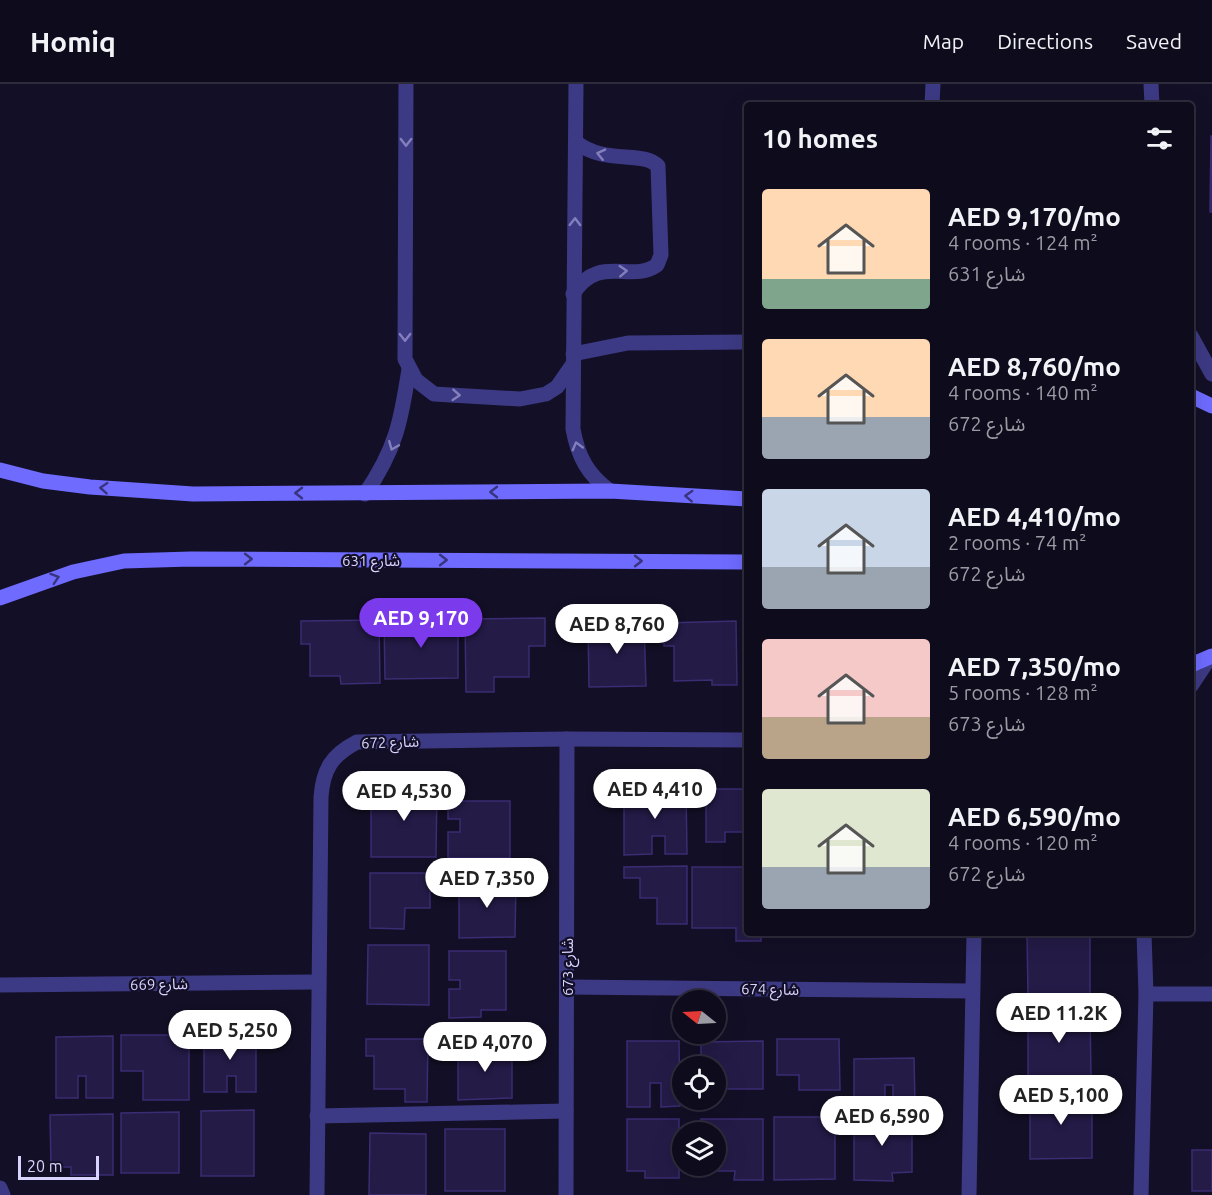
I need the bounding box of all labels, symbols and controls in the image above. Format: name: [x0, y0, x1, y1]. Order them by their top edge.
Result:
text: Homiq: [30, 26, 116, 57]
text: Map: [923, 29, 964, 53]
text: Directions: [997, 29, 1093, 53]
text: Saved: [1126, 29, 1182, 53]
icon: filters: [1143, 122, 1176, 155]
text: 10 homes: [762, 124, 878, 153]
one-way arrow: [400, 138, 412, 147]
one-way arrow: [596, 149, 606, 162]
text: AED 9,170/mo: [948, 202, 1121, 231]
icon: home: [810, 213, 882, 285]
one-way arrow: [568, 217, 581, 226]
text: 4 rooms · 124 m²: [948, 231, 1098, 254]
text: شارع 631: [948, 262, 1025, 285]
one-way arrow: [619, 264, 628, 277]
one-way arrow: [399, 333, 411, 342]
text: AED 8,760/mo: [948, 352, 1121, 381]
icon: home: [810, 363, 882, 435]
text: 4 rooms · 140 m²: [948, 381, 1098, 404]
one-way arrow: [451, 388, 460, 401]
text: شارع 672: [948, 412, 1025, 435]
one-way arrow: [388, 440, 400, 451]
one-way arrow: [571, 441, 584, 451]
one-way arrow: [99, 482, 108, 495]
one-way arrow: [489, 486, 498, 499]
one-way arrow: [294, 487, 303, 499]
one-way arrow: [684, 489, 693, 502]
text: AED 4,410/mo: [948, 502, 1121, 531]
icon: home: [810, 513, 882, 585]
text: 2 rooms · 74 m²: [948, 531, 1086, 554]
street label: شارع 631: [342, 552, 400, 573]
one-way arrow: [243, 553, 252, 565]
one-way arrow: [438, 554, 447, 566]
one-way arrow: [633, 555, 642, 567]
text: شارع 672: [948, 562, 1025, 585]
one-way arrow: [49, 573, 60, 585]
pin: AED 9,170: [352, 598, 490, 649]
pin: AED 8,760: [548, 604, 686, 655]
text: AED 9,170: [373, 606, 469, 629]
text: AED 8,760: [569, 612, 665, 635]
text: AED 7,350/mo: [948, 652, 1121, 681]
icon: home: [810, 663, 882, 735]
text: 5 rooms · 128 m²: [948, 681, 1098, 704]
text: شارع 673: [948, 712, 1025, 735]
street label: شارع 672: [361, 732, 420, 756]
pin: AED 4,410: [586, 769, 724, 820]
pin: AED 4,530: [335, 771, 473, 822]
text: AED 4,410: [607, 777, 703, 800]
text: AED 4,530: [356, 779, 452, 802]
text: AED 6,590/mo: [948, 802, 1121, 831]
icon: home: [810, 813, 882, 885]
text: 4 rooms · 120 m²: [948, 831, 1098, 854]
pin: AED 7,350: [418, 858, 556, 909]
text: شارع 672: [948, 862, 1025, 885]
text: AED 7,350: [439, 866, 535, 889]
street label: شارع 673: [559, 938, 580, 996]
street label: شارع 669: [130, 975, 188, 997]
street label: شارع 674: [741, 980, 799, 1002]
north arrow: [672, 990, 726, 1044]
map controls: [672, 990, 726, 1176]
pin: AED 11.2K: [990, 993, 1128, 1044]
text: AED 11.2K: [1010, 1001, 1108, 1024]
pin: AED 5,250: [161, 1010, 299, 1061]
text: AED 5,250: [182, 1018, 278, 1041]
pin: AED 4,070: [416, 1022, 554, 1073]
text: AED 4,070: [437, 1030, 533, 1053]
button: locate: [672, 1056, 726, 1110]
pin: AED 5,100: [992, 1075, 1130, 1126]
text: AED 5,100: [1013, 1083, 1109, 1106]
pin: AED 6,590: [813, 1096, 951, 1147]
text: AED 6,590: [834, 1104, 930, 1127]
button: layers: [672, 1122, 726, 1176]
scale bar: [18, 1153, 99, 1180]
text: 20 m: [27, 1157, 63, 1175]

